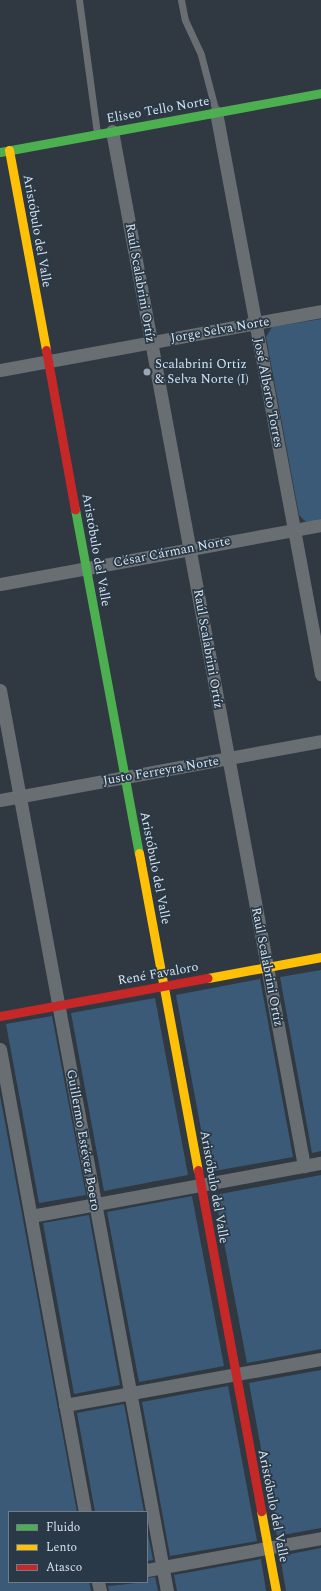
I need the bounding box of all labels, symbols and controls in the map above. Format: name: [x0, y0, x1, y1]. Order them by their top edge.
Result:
street label: Eliseo Tello Norte: [105, 93, 211, 127]
street label: Aristóbulo del Valle: [19, 173, 55, 289]
street label: Raúl Scalabrini Ortíz: [122, 222, 158, 344]
street label: Jorge Selva Norte: [169, 314, 271, 346]
street label: José Alberto Torres: [250, 337, 286, 449]
place label: Scalabrini Ortiz & Selva Norte (I): [155, 357, 249, 388]
marker: Scalabrini Ortiz & Selva Norte (I): [142, 367, 152, 377]
street label: Aristóbulo del Valle: [78, 492, 114, 608]
street label: César Cárman Norte: [112, 533, 232, 571]
street label: Raúl Scalabrini Ortíz: [190, 588, 226, 710]
street label: Justo Ferreyra Norte: [102, 753, 220, 789]
street label: Aristóbulo del Valle: [136, 810, 174, 926]
street label: Raúl Scalabrini Ortíz: [248, 906, 286, 1028]
street label: René Favaloro: [116, 959, 200, 989]
street label: Guillermo Estévez Boero: [63, 1068, 103, 1212]
street label: Aristóbulo del Valle: [196, 1129, 232, 1245]
street label: Aristóbulo del Valle: [254, 1448, 292, 1564]
legend: [8, 1511, 148, 1583]
text: Fluido: [46, 1518, 80, 1537]
text: Lento: [46, 1538, 77, 1557]
text: Atasco: [46, 1558, 82, 1577]

